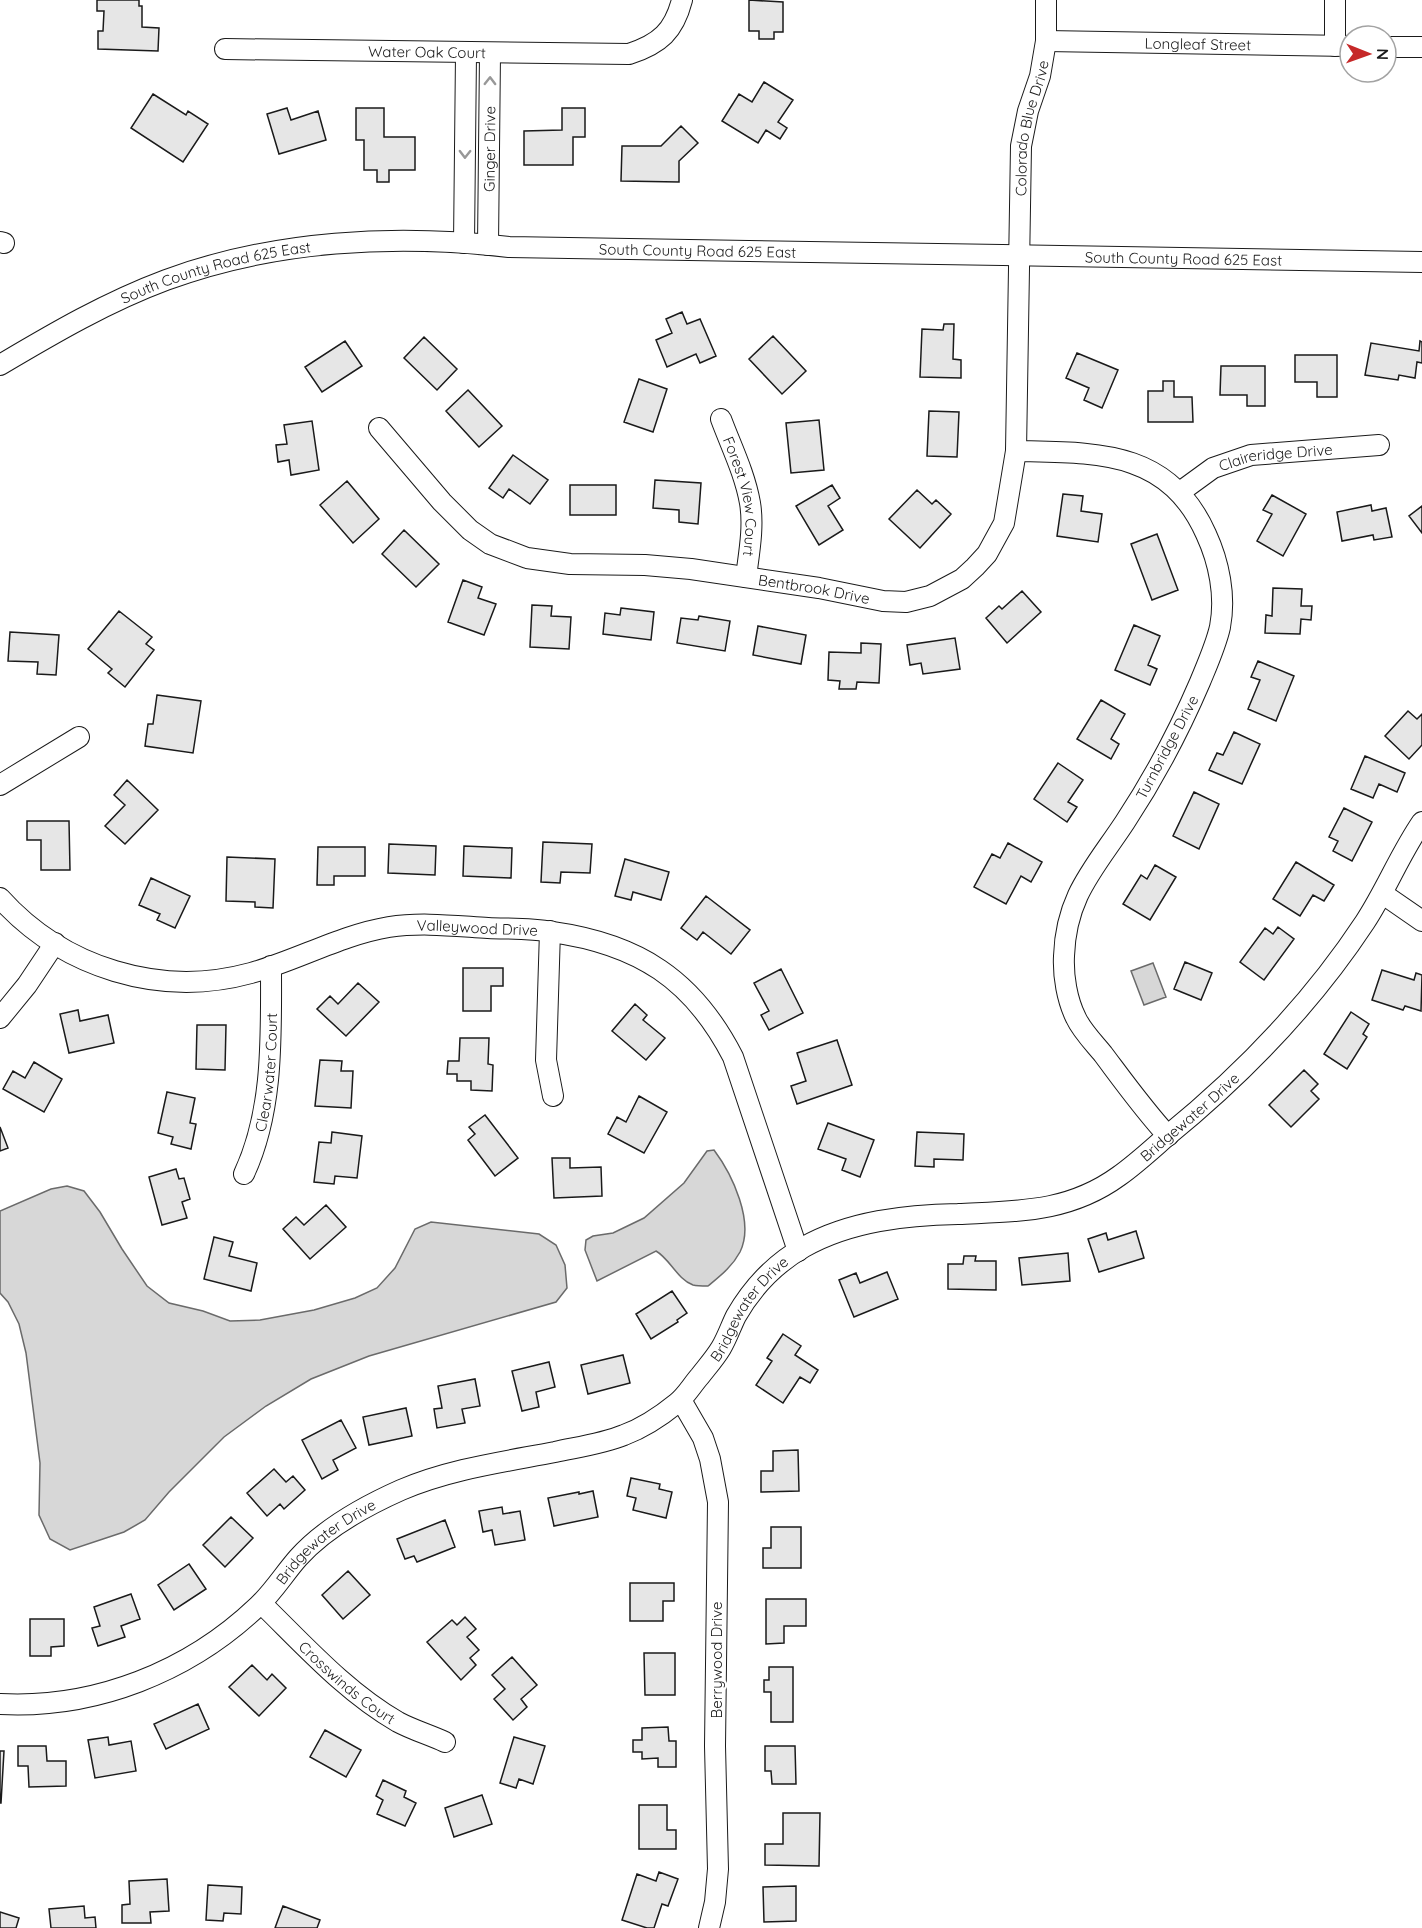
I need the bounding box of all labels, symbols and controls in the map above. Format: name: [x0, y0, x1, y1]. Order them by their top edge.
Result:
north arrow: [1338, 24, 1398, 84]
street label: Longleaf Street: [1145, 33, 1251, 54]
street label: Water Oak Court: [368, 41, 486, 62]
text: N: [1373, 48, 1393, 60]
street label: Colorado Blue Drive: [1011, 59, 1052, 196]
one-way arrow: [484, 77, 496, 86]
street label: Ginger Drive: [479, 106, 499, 192]
one-way arrow: [459, 150, 471, 159]
street label: South County Road 625 East: [117, 237, 312, 307]
street label: South County Road 625 East: [599, 239, 796, 261]
street label: South County Road 625 East: [1085, 247, 1282, 269]
street label: Forest View Court: [719, 433, 761, 558]
street label: Claireridge Drive: [1216, 439, 1333, 475]
street label: Bentbrook Drive: [757, 570, 872, 608]
street label: Turnbridge Drive: [1132, 692, 1202, 802]
street label: Valleywood Drive: [417, 915, 539, 939]
street label: Clearwater Court: [250, 1013, 281, 1134]
street label: Bridgewater Drive: [1136, 1068, 1243, 1165]
street label: Bridgewater Drive: [705, 1252, 792, 1365]
street label: Bridgewater Drive: [271, 1494, 379, 1588]
street label: Berrywood Drive: [707, 1602, 726, 1719]
street label: Crosswinds Court: [295, 1637, 399, 1728]

